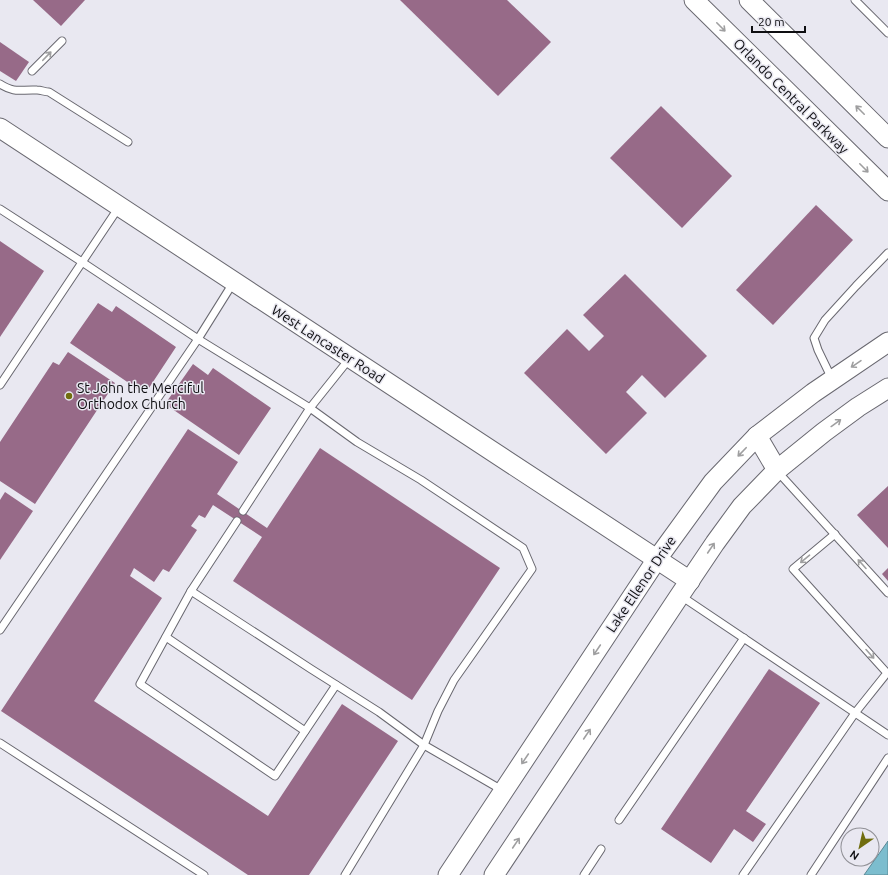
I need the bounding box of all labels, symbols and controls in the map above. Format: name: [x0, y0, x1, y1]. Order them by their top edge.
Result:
scale bar: [752, 8, 805, 34]
text: 20 m: [758, 15, 785, 28]
one-way arrow: [716, 22, 726, 32]
street label: Orlando Central Parkway: [730, 35, 852, 157]
one-way arrow: [42, 51, 52, 61]
one-way arrow: [855, 105, 865, 115]
one-way arrow: [859, 163, 869, 173]
street label: West Lancaster Road: [269, 302, 387, 386]
one-way arrow: [851, 360, 862, 368]
place label: St John the Merciful Orthodox Church: [77, 380, 204, 412]
marker: St John the Merciful Orthodox Church: [64, 391, 74, 401]
one-way arrow: [830, 419, 841, 427]
one-way arrow: [737, 447, 747, 457]
street label: Lake Ellenor Drive: [603, 533, 679, 635]
one-way arrow: [707, 543, 716, 554]
one-way arrow: [799, 554, 810, 563]
one-way arrow: [857, 559, 867, 569]
one-way arrow: [593, 644, 601, 655]
one-way arrow: [865, 649, 874, 659]
one-way arrow: [584, 728, 592, 740]
one-way arrow: [521, 753, 529, 764]
north arrow: [840, 827, 880, 867]
one-way arrow: [511, 837, 520, 848]
text: N: [848, 848, 861, 863]

